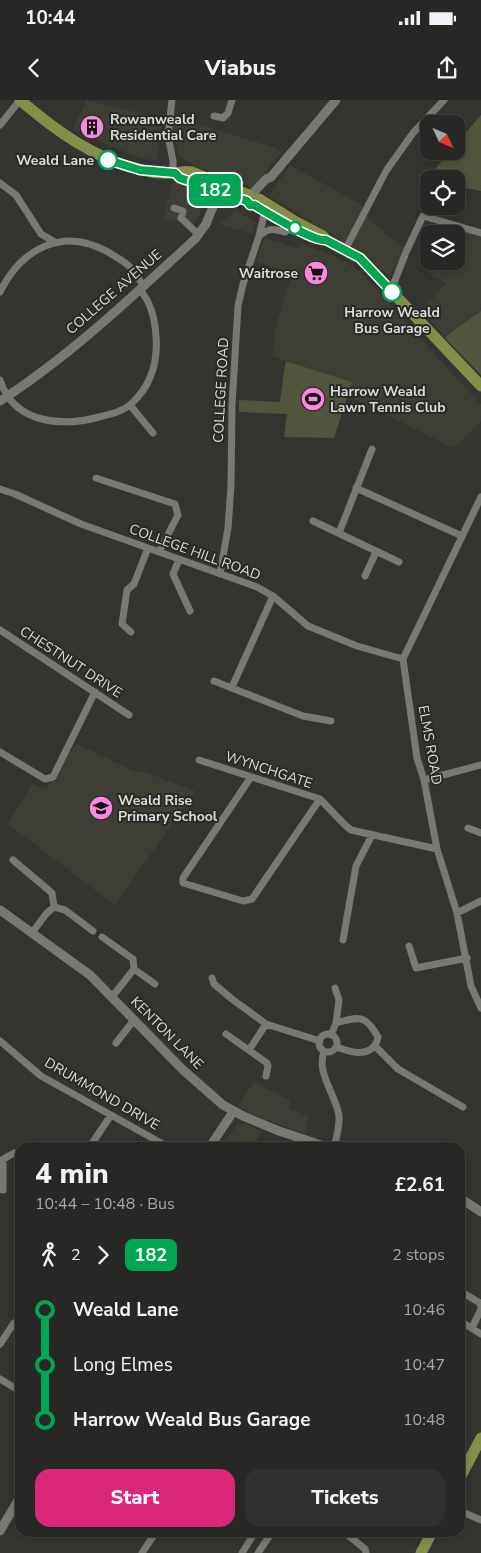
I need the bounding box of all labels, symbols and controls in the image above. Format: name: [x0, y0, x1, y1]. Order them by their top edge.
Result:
text: 10:44: [25, 5, 75, 31]
text: Viabus: [205, 53, 276, 83]
icon: back: [20, 54, 48, 82]
icon: share: [433, 54, 461, 82]
place label: Rowanweald Residential Care: [110, 110, 217, 145]
building icon: Rowanweald Residential Care: [79, 114, 105, 140]
north arrow: [420, 115, 465, 160]
map controls: [420, 115, 465, 270]
marker: Weald Lane: [98, 150, 118, 170]
place label: Weald Lane: [16, 151, 94, 170]
button: locate: [420, 170, 465, 215]
line badge: 182: [186, 174, 244, 206]
text: 182: [199, 178, 231, 202]
unlabelled marker: [288, 221, 302, 235]
button: layers: [420, 225, 465, 270]
street label: COLLEGE AVENUE: [62, 245, 166, 339]
supermarket icon: Waitrose: [303, 260, 329, 286]
place label: Waitrose: [239, 264, 298, 283]
marker: Harrow Weald Bus Garage: [382, 282, 402, 302]
place label: Harrow Weald Bus Garage: [344, 303, 440, 338]
street label: COLLEGE ROAD: [209, 337, 233, 443]
place label: Harrow Weald Lawn Tennis Club: [330, 382, 446, 417]
sports icon: Harrow Weald Lawn Tennis Club: [300, 386, 326, 412]
street label: COLLEGE HILL ROAD: [127, 519, 263, 585]
street label: CHESTNUT DRIVE: [16, 622, 126, 702]
street label: ELMS ROAD: [414, 704, 446, 786]
street label: WYNCHGATE: [223, 747, 315, 793]
place label: Weald Rise Primary School: [118, 791, 218, 826]
school or university icon: Weald Rise Primary School: [88, 795, 114, 821]
street label: KENTON LANE: [126, 992, 208, 1074]
street label: DRUMMOND DRIVE: [41, 1053, 163, 1135]
text: 4 min: [35, 1155, 109, 1193]
text: £2.61: [395, 1172, 445, 1198]
text: 10:44 – 10:48 · Bus: [35, 1193, 175, 1215]
icon: walk: [35, 1241, 63, 1269]
icon: forward: [89, 1241, 117, 1269]
text: 182: [135, 1243, 167, 1267]
text: 2: [71, 1244, 81, 1266]
text: 2 stops: [392, 1244, 445, 1266]
text: Weald Lane: [73, 1297, 179, 1323]
text: 10:46: [403, 1299, 445, 1321]
text: Long Elmes: [73, 1352, 173, 1378]
text: 10:47: [403, 1354, 445, 1376]
text: Harrow Weald Bus Garage: [73, 1407, 310, 1433]
text: 10:48: [403, 1409, 445, 1431]
button: Start: [35, 1469, 235, 1527]
button: Tickets: [245, 1469, 445, 1527]

